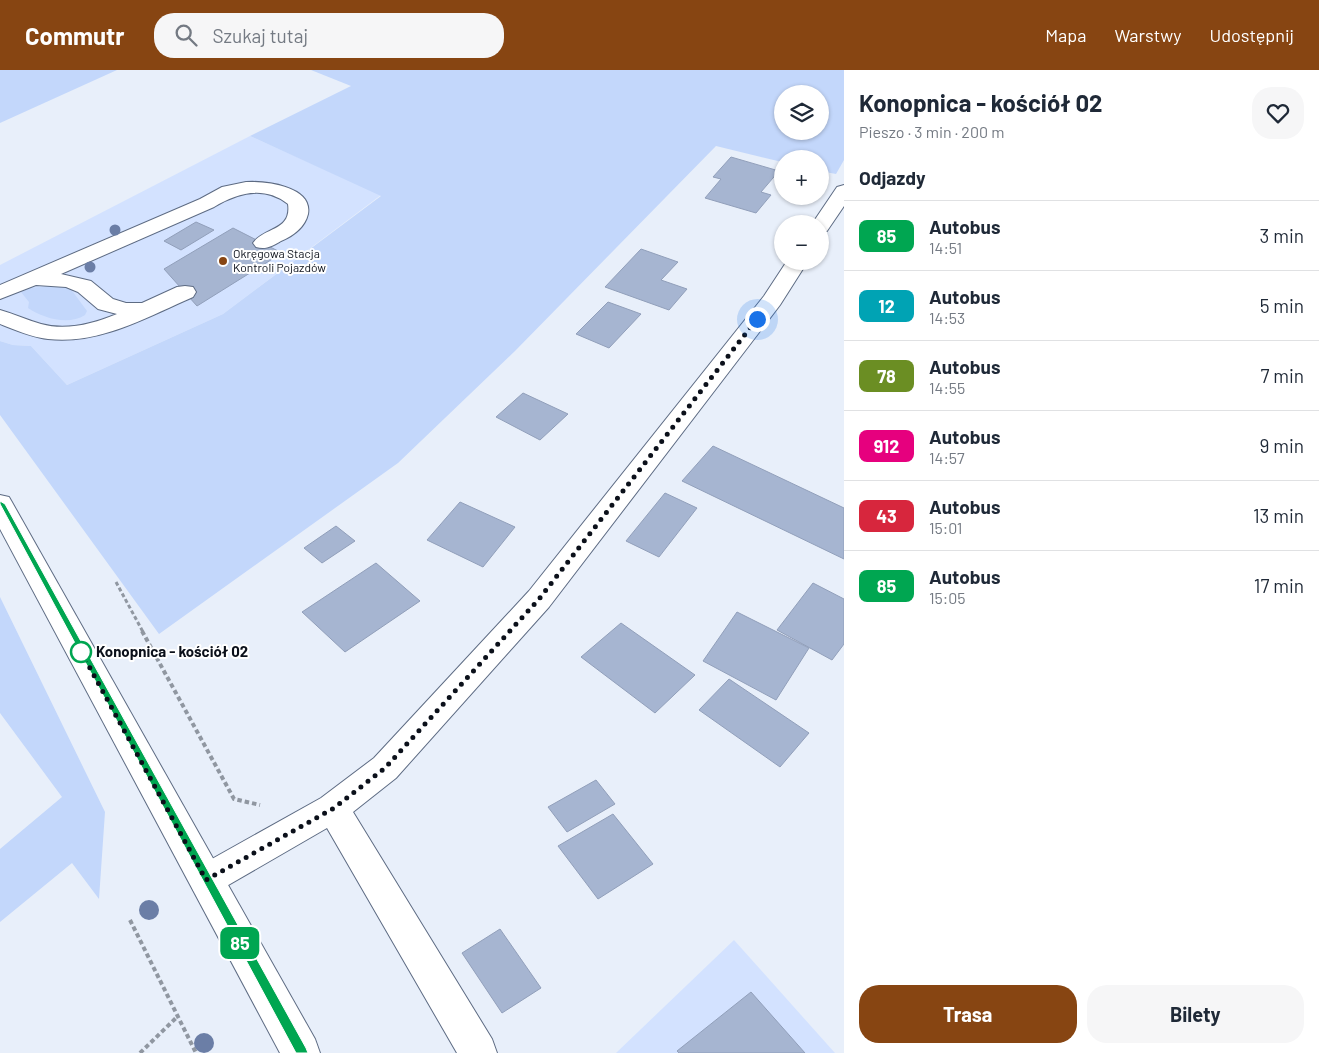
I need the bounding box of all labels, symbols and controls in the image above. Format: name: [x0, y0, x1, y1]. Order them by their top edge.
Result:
search box: [154, 13, 504, 58]
text: Commutr: [25, 21, 124, 50]
icon: search: [172, 21, 200, 49]
text: Szukaj tutaj: [212, 24, 308, 47]
text: Mapa: [1045, 24, 1086, 46]
text: Warstwy: [1114, 24, 1182, 46]
text: Udostępnij: [1210, 24, 1294, 46]
map controls: [774, 85, 829, 270]
button: layers: [774, 85, 829, 140]
button: heart: [1252, 87, 1304, 139]
text: Konopnica - kościół 02: [859, 88, 1103, 117]
text: Pieszo · 3 min · 200 m: [859, 122, 1004, 141]
button: +: [774, 150, 829, 205]
text: Odjazdy: [859, 166, 925, 189]
button: −: [774, 215, 829, 270]
text: Autobus: [929, 215, 1000, 238]
text: 3 min: [1260, 224, 1304, 247]
text: 85: [877, 225, 896, 247]
text: 14:51: [929, 238, 962, 257]
place label: Okręgowa Stacja Kontroli Pojazdów: [233, 246, 326, 274]
marker: Okręgowa Stacja Kontroli Pojazdów: [217, 255, 229, 267]
text: Autobus: [929, 285, 1000, 308]
text: 5 min: [1260, 294, 1304, 317]
text: 12: [878, 295, 895, 317]
your location: [745, 307, 770, 332]
text: 14:53: [929, 308, 965, 327]
text: Autobus: [929, 355, 1000, 378]
text: 7 min: [1260, 364, 1304, 387]
text: 78: [877, 365, 896, 387]
text: 14:55: [929, 378, 965, 397]
text: Autobus: [929, 425, 1000, 448]
text: 9 min: [1260, 434, 1304, 457]
text: 912: [874, 435, 899, 457]
text: 14:57: [929, 448, 965, 467]
text: Autobus: [929, 495, 1000, 518]
text: 13 min: [1253, 504, 1304, 527]
text: 43: [876, 505, 897, 527]
text: 15:01: [929, 518, 962, 537]
text: Autobus: [929, 565, 1000, 588]
text: 17 min: [1254, 574, 1304, 597]
text: 85: [877, 575, 896, 597]
text: 15:05: [929, 588, 966, 607]
marker: Konopnica - kościół 02: [70, 641, 92, 663]
place label: Konopnica - kościół 02: [96, 642, 248, 660]
line badge: 85: [218, 927, 262, 959]
text: 85: [230, 932, 250, 954]
button: Trasa: [859, 985, 1077, 1043]
button: Bilety: [1087, 985, 1304, 1043]

